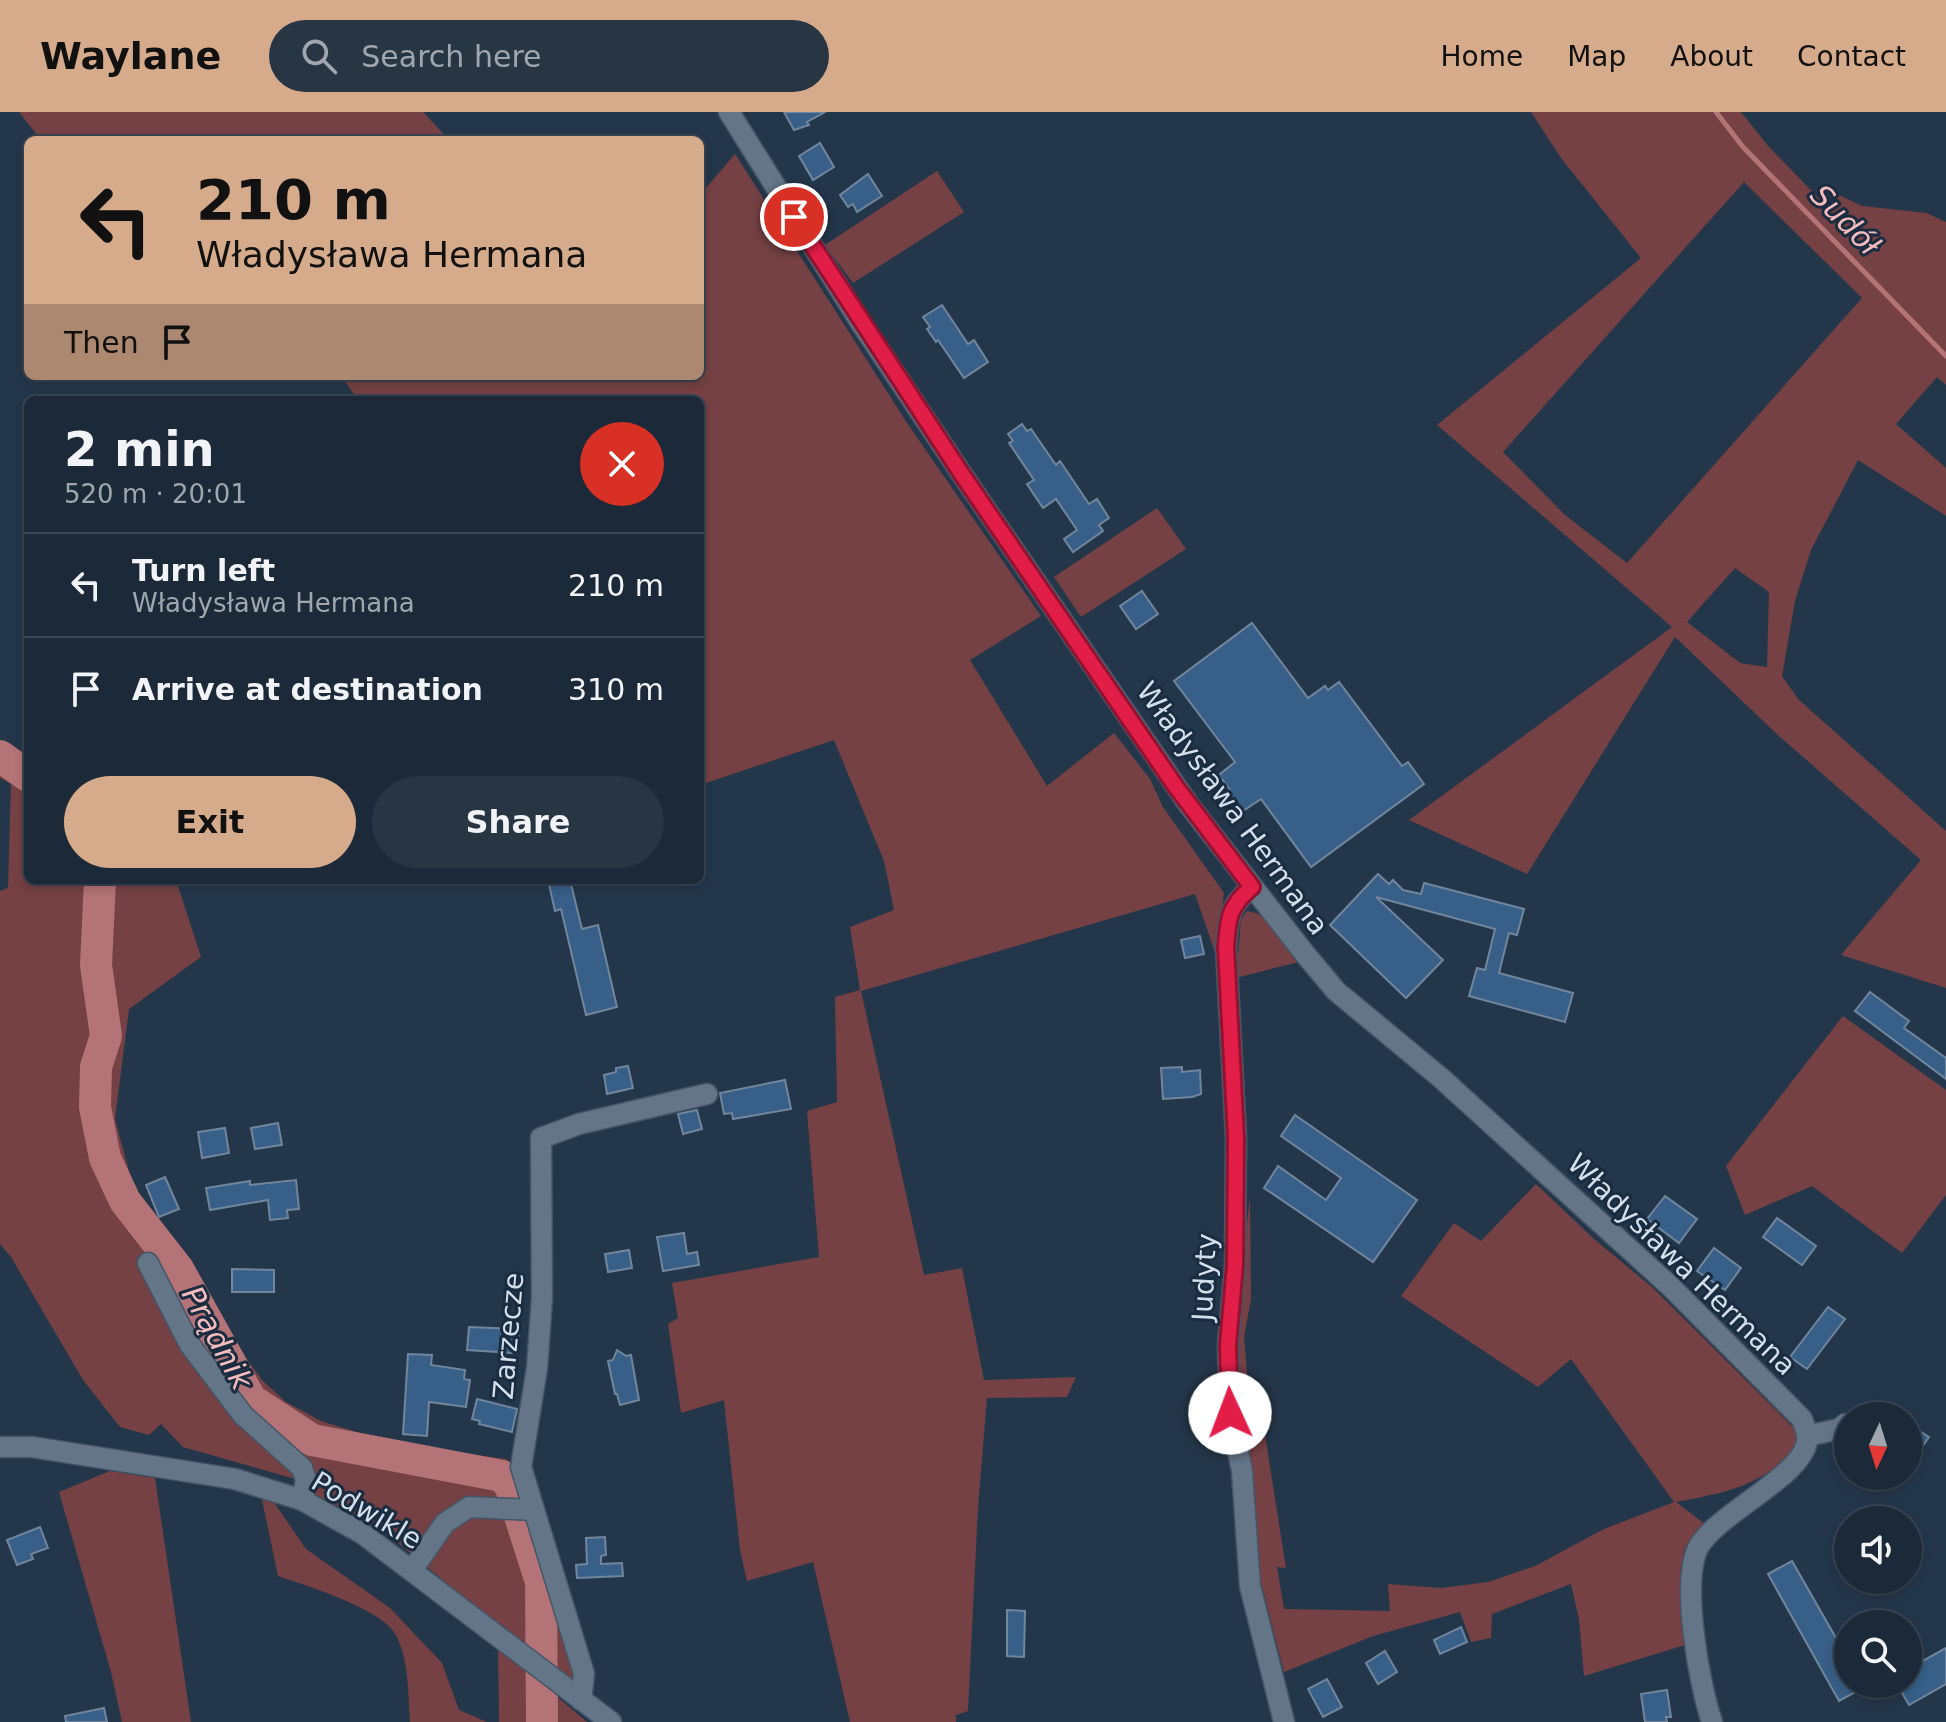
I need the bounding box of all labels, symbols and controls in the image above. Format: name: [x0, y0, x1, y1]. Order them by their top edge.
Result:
search box: [269, 20, 829, 92]
text: Waylane: [40, 34, 221, 78]
icon: search: [297, 34, 341, 78]
text: Search here: [361, 39, 542, 74]
text: Home: [1440, 40, 1523, 73]
text: Map: [1567, 40, 1626, 73]
text: About: [1670, 40, 1753, 73]
text: Contact: [1797, 40, 1906, 73]
text: 210 m: [196, 167, 391, 232]
icon: left: [64, 168, 168, 272]
water label: Sudół: [1804, 177, 1888, 263]
pin: [760, 183, 828, 251]
icon: arrive: [772, 195, 816, 239]
text: Władysława Hermana: [196, 234, 587, 275]
icon: arrive: [155, 320, 199, 364]
text: Then: [64, 325, 139, 360]
text: 2 min: [64, 421, 215, 477]
button: close: [580, 422, 664, 506]
text: 520 m · 20:01: [64, 479, 247, 509]
text: Turn left: [132, 553, 275, 588]
icon: left: [64, 563, 108, 607]
text: 210 m: [568, 568, 664, 603]
text: Władysława Hermana: [132, 588, 415, 618]
icon: arrive: [64, 667, 108, 711]
text: Arrive at destination: [132, 672, 483, 707]
text: 310 m: [568, 672, 664, 707]
street label: Władysława Hermana: [1130, 675, 1335, 941]
button: Exit: [64, 776, 356, 868]
button: Share: [372, 776, 664, 868]
street label: Władysława Hermana: [1561, 1147, 1803, 1382]
street label: Judyty: [1186, 1232, 1223, 1324]
street label: Zarzecze: [487, 1271, 530, 1401]
water label: Prądnik: [175, 1280, 261, 1397]
position arrow: [1188, 1371, 1272, 1455]
north arrow: [1834, 1402, 1922, 1490]
map controls: [1834, 1402, 1922, 1698]
street label: Podwikle: [306, 1465, 428, 1556]
button: sound: [1834, 1506, 1922, 1594]
button: search: [1834, 1610, 1922, 1698]

